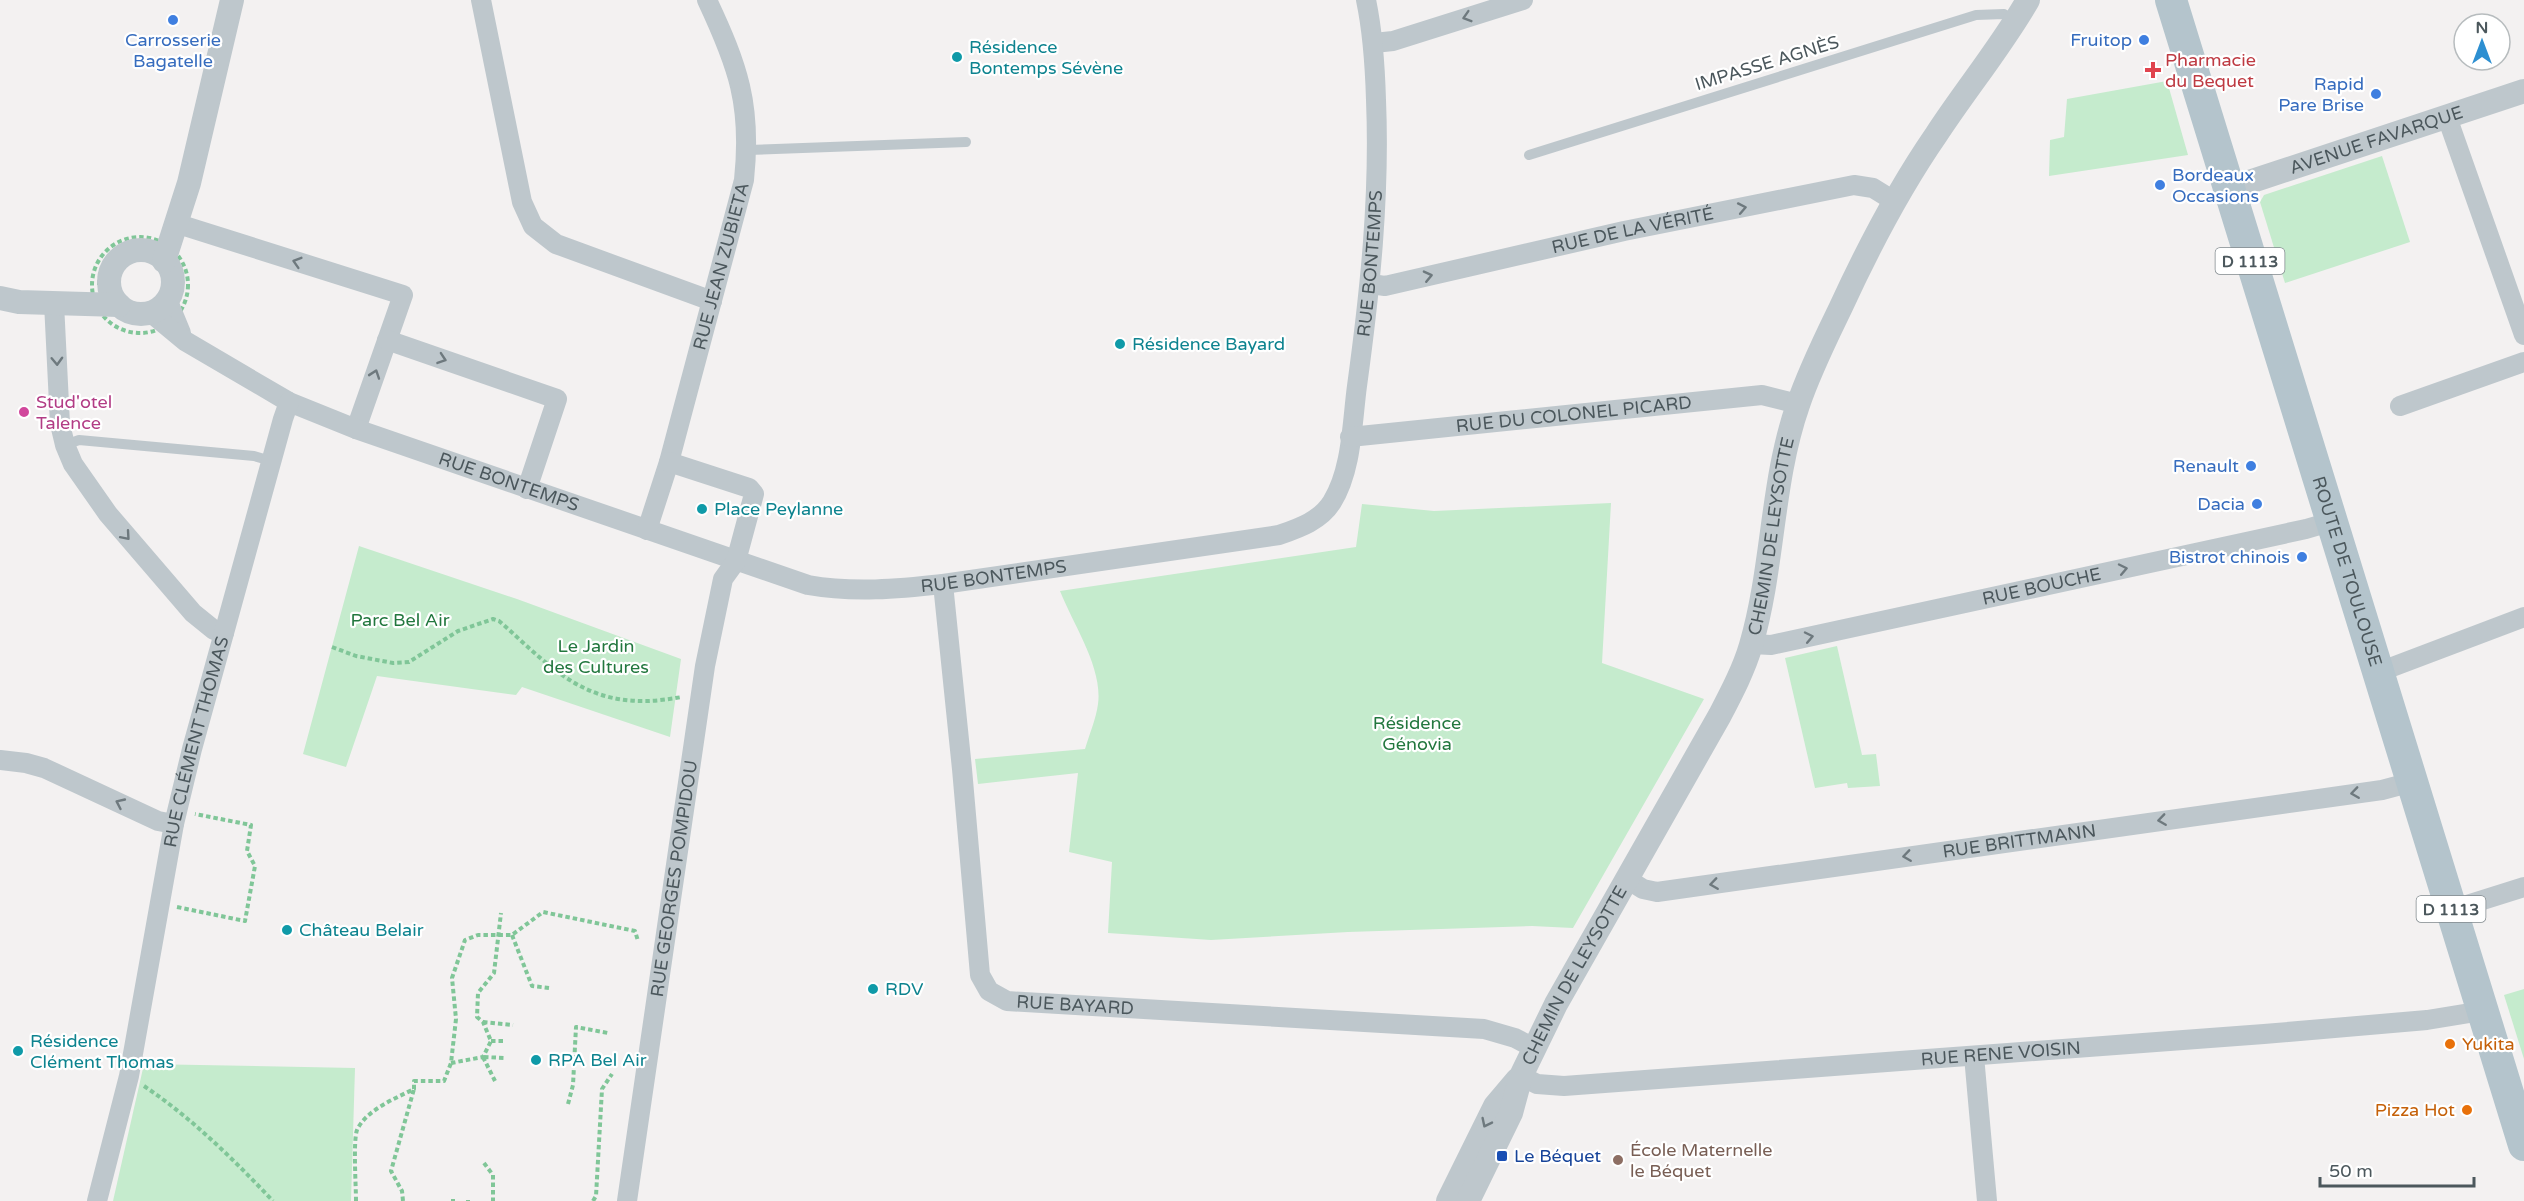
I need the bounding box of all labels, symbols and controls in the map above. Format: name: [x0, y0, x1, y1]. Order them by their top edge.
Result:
one-way arrow: [1462, 10, 1473, 23]
north arrow: [2452, 12, 2512, 72]
marker: Carrosserie Bagatelle: [166, 13, 180, 27]
text: N: [2476, 18, 2488, 38]
place label: Carrosserie Bagatelle: [125, 29, 221, 72]
place label: Fruitop: [2070, 29, 2132, 51]
street label: IMPASSE AGNÈS: [1692, 31, 1842, 95]
marker: Fruitop: [2137, 33, 2151, 47]
place label: Résidence Bontemps Sévène: [969, 36, 1123, 79]
place label: Pharmacie du Bequet: [2165, 49, 2256, 92]
marker: Résidence Bontemps Sévène: [950, 50, 964, 64]
marker: Pharmacie du Bequet: [2146, 63, 2160, 77]
place label: Rapid Pare Brise: [2278, 73, 2364, 116]
marker: Rapid Pare Brise: [2369, 87, 2383, 101]
street label: AVENUE FAVARQUE: [2287, 101, 2466, 179]
place label: Bordeaux Occasions: [2172, 164, 2259, 207]
marker: Bordeaux Occasions: [2153, 178, 2167, 192]
street label: RUE JEAN ZUBIETA: [688, 180, 754, 353]
street label: RUE BONTEMPS: [1352, 190, 1387, 338]
street label: RUE DE LA VÉRITÉ: [1550, 202, 1715, 258]
one-way arrow: [1736, 202, 1746, 215]
road number: D 1113: [2216, 248, 2284, 274]
one-way arrow: [292, 256, 303, 269]
one-way arrow: [1423, 270, 1433, 283]
place label: Résidence Bayard: [1132, 333, 1285, 355]
marker: Résidence Bayard: [1113, 337, 1127, 351]
one-way arrow: [436, 351, 447, 364]
one-way arrow: [50, 357, 63, 366]
one-way arrow: [368, 369, 381, 380]
place label: Stud'otel Talence: [36, 391, 112, 434]
street label: RUE DU COLONEL PICARD: [1455, 391, 1693, 437]
marker: Stud'otel Talence: [17, 405, 31, 419]
street label: CHEMIN DE LEYSOTTE: [1743, 435, 1799, 638]
street label: RUE BONTEMPS: [436, 447, 582, 516]
place label: Renault: [2173, 455, 2239, 477]
marker: Renault: [2244, 459, 2258, 473]
street label: ROUTE DE TOULOUSE: [2308, 474, 2387, 669]
place label: Dacia: [2197, 493, 2245, 515]
marker: Dacia: [2250, 497, 2264, 511]
place label: Place Peylanne: [714, 498, 843, 520]
marker: Place Peylanne: [695, 502, 709, 516]
one-way arrow: [119, 529, 130, 540]
place label: Bistrot chinois: [2169, 546, 2290, 568]
marker: Bistrot chinois: [2295, 550, 2309, 564]
street label: RUE BONTEMPS: [919, 555, 1068, 597]
street label: RUE BOUCHE: [1980, 563, 2103, 610]
one-way arrow: [2117, 563, 2127, 576]
park label: Parc Bel Air: [350, 609, 450, 631]
one-way arrow: [1804, 631, 1814, 644]
street label: RUE CLÉMENT THOMAS: [159, 634, 234, 849]
park label: Le Jardin des Cultures: [543, 635, 649, 678]
park label: Résidence Génovia: [1373, 712, 1461, 755]
street label: RUE GEORGES POMPIDOU: [646, 758, 702, 998]
one-way arrow: [2351, 787, 2360, 799]
one-way arrow: [115, 799, 126, 811]
one-way arrow: [2157, 814, 2167, 826]
street label: RUE BRITTMANN: [1941, 819, 2097, 863]
one-way arrow: [1902, 850, 1911, 862]
one-way arrow: [1709, 877, 1718, 889]
street label: CHEMIN DE LEYSOTTE: [1517, 882, 1632, 1069]
road number: D 1113: [2416, 896, 2486, 922]
place label: Château Belair: [299, 919, 424, 941]
marker: Château Belair: [280, 923, 294, 937]
place label: RDV: [885, 978, 924, 1000]
marker: RDV: [866, 982, 880, 996]
street label: RUE BAYARD: [1016, 991, 1135, 1019]
place label: Résidence Clément Thomas: [30, 1030, 174, 1073]
place label: Yukita: [2462, 1033, 2515, 1055]
street label: RUE RENE VOISIN: [1920, 1037, 2082, 1070]
marker: Yukita: [2443, 1037, 2457, 1051]
marker: Résidence Clément Thomas: [11, 1044, 25, 1058]
place label: RPA Bel Air: [548, 1049, 647, 1071]
marker: RPA Bel Air: [529, 1053, 543, 1067]
place label: Pizza Hot: [2375, 1099, 2455, 1121]
marker: Pizza Hot: [2460, 1103, 2474, 1117]
one-way arrow: [1482, 1116, 1493, 1127]
place label: École Maternelle le Béquet: [1630, 1139, 1772, 1182]
place label: Le Béquet: [1514, 1145, 1601, 1167]
marker: Le Béquet: [1495, 1149, 1509, 1163]
scale bar: [2320, 1150, 2474, 1188]
marker: École Maternelle le Béquet: [1611, 1153, 1625, 1167]
text: 50 m: [2329, 1160, 2373, 1182]

